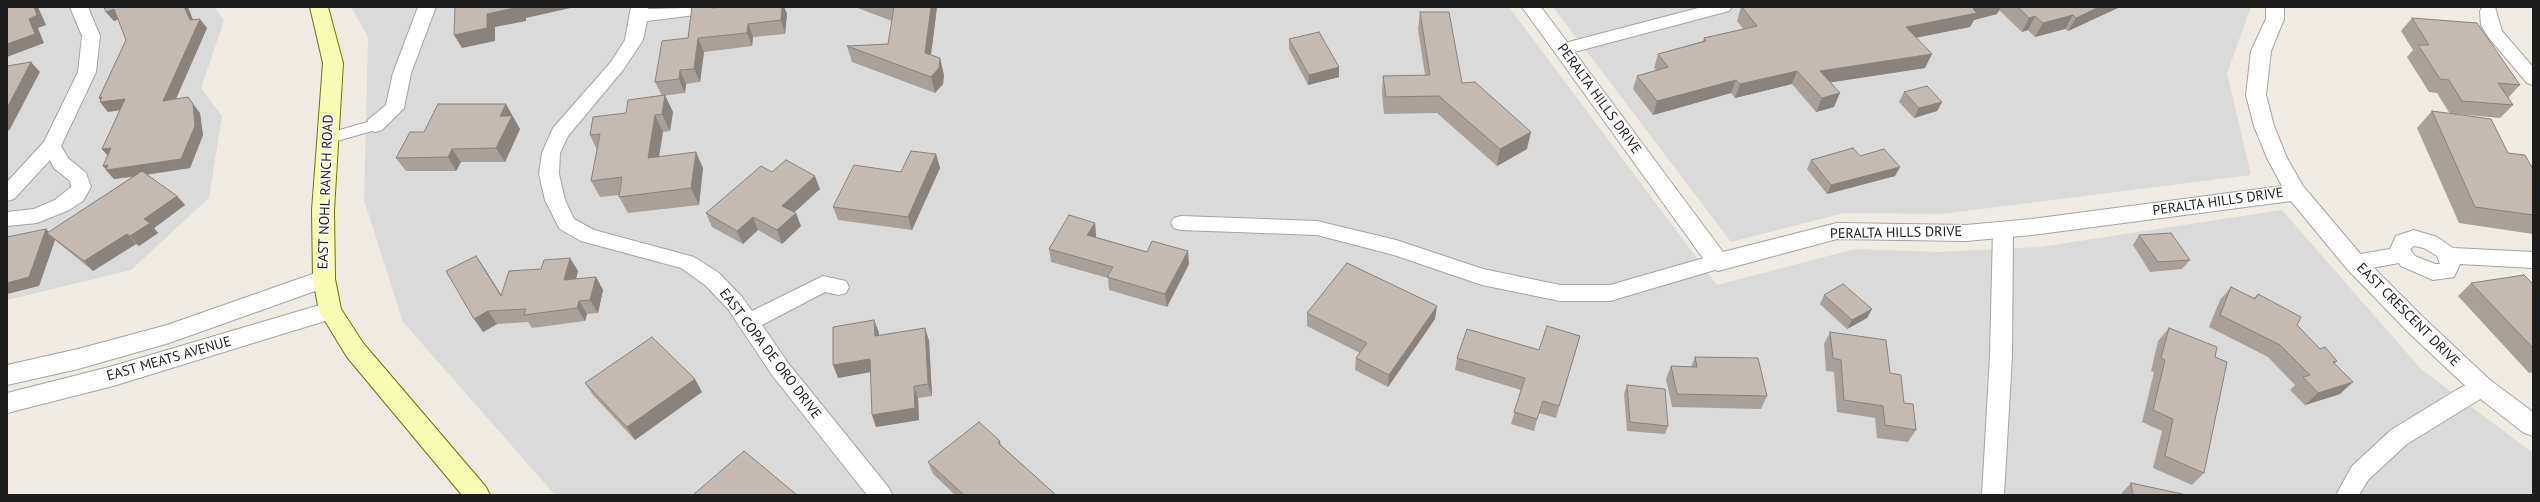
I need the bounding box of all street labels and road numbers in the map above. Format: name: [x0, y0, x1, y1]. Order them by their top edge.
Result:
street label: PERALTA HILLS DRIVE: [1553, 41, 1645, 157]
street label: EAST NOHL RANCH ROAD: [315, 114, 337, 270]
street label: PERALTA HILLS DRIVE: [2152, 185, 2284, 219]
street label: PERALTA HILLS DRIVE: [1830, 223, 1962, 243]
street label: EAST CRESCENT DRIVE: [2353, 260, 2463, 370]
street label: EAST COPA DE ORO DRIVE: [716, 286, 824, 422]
street label: EAST MEATS AVENUE: [105, 333, 233, 385]

